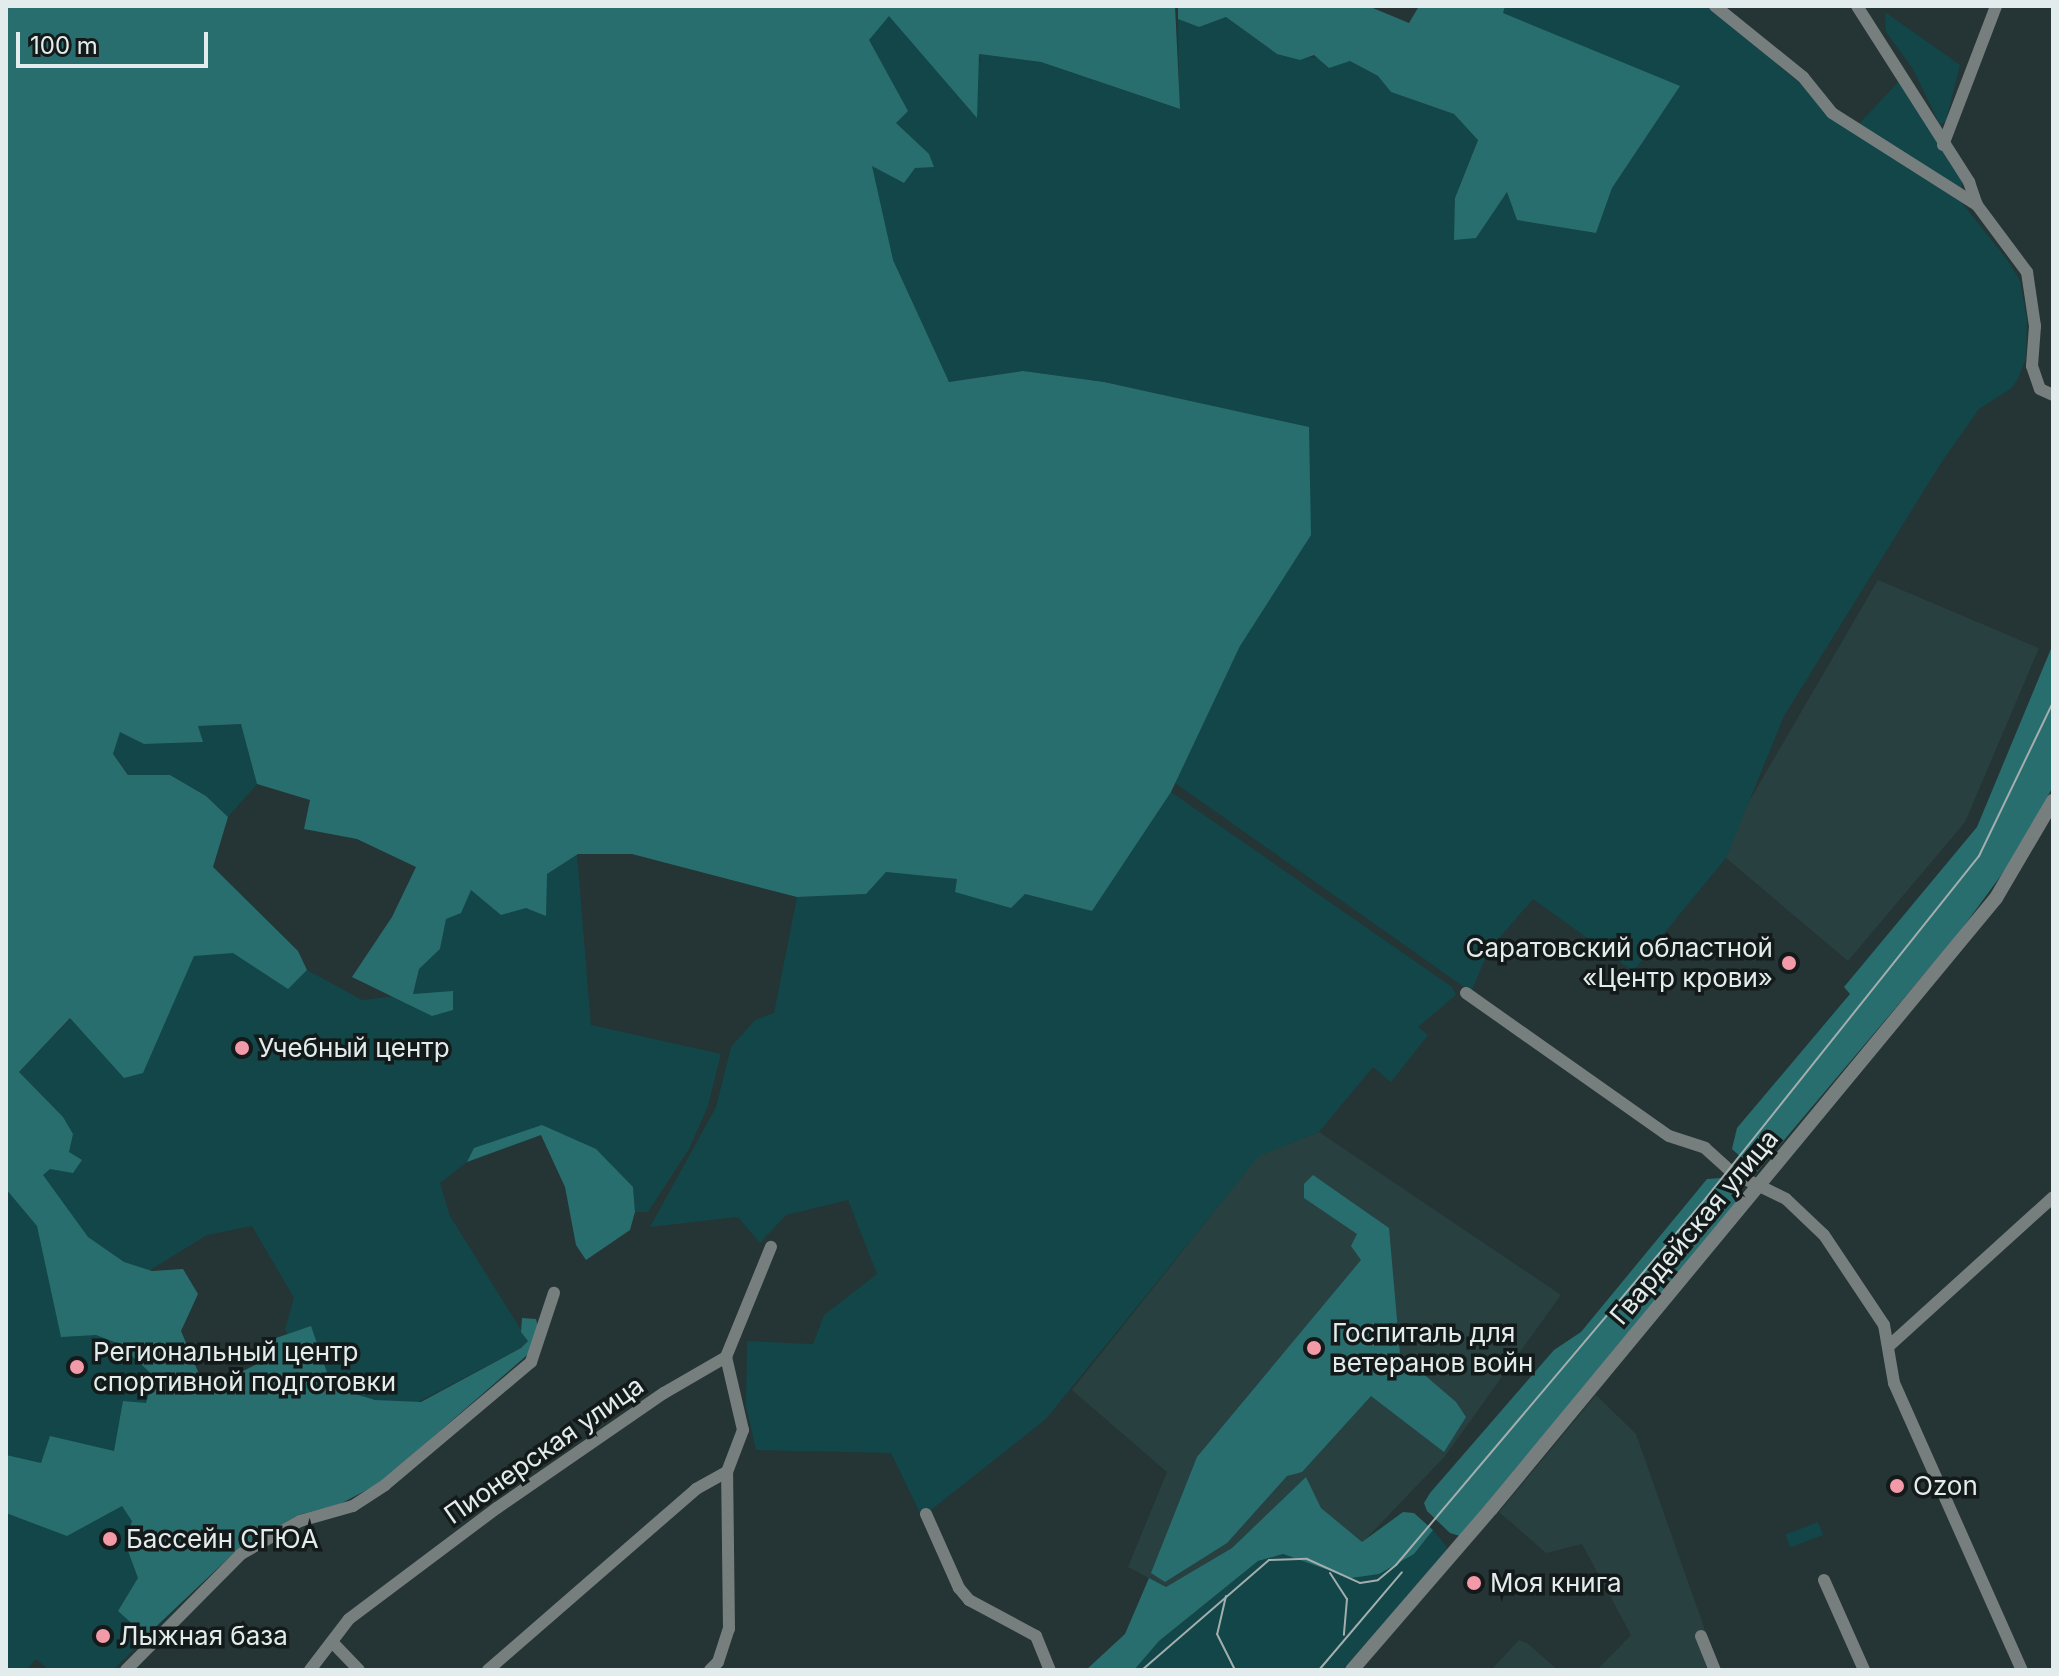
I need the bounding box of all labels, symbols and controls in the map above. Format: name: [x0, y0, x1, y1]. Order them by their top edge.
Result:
scale bar: [20, 16, 212, 66]
text: 100 m: [30, 31, 98, 60]
place label: Саратовский областной «Центр крови»: [1465, 932, 1773, 994]
marker: Саратовский областной «Центр крови»: [1780, 954, 1798, 972]
place label: Учебный центр: [258, 1032, 450, 1064]
marker: Учебный центр: [233, 1039, 251, 1057]
street label: Гвардейская улица: [1603, 1123, 1785, 1331]
place label: Госпиталь для ветеранов войн: [1332, 1317, 1533, 1378]
place label: Региональный центр спортивной подготовки: [93, 1336, 396, 1398]
marker: Госпиталь для ветеранов войн: [1303, 1337, 1325, 1359]
marker: Региональный центр спортивной подготовки: [68, 1358, 86, 1376]
street label: Пионерская улица: [438, 1370, 650, 1530]
place label: Ozon: [1913, 1470, 1978, 1502]
marker: Ozon: [1888, 1477, 1906, 1495]
place label: Бассейн СГЮА: [126, 1523, 319, 1555]
marker: Бассейн СГЮА: [101, 1530, 119, 1548]
place label: Моя книга: [1490, 1567, 1622, 1599]
marker: Моя книга: [1465, 1574, 1483, 1592]
place label: Лыжная база: [119, 1620, 288, 1652]
marker: Лыжная база: [94, 1627, 112, 1645]

